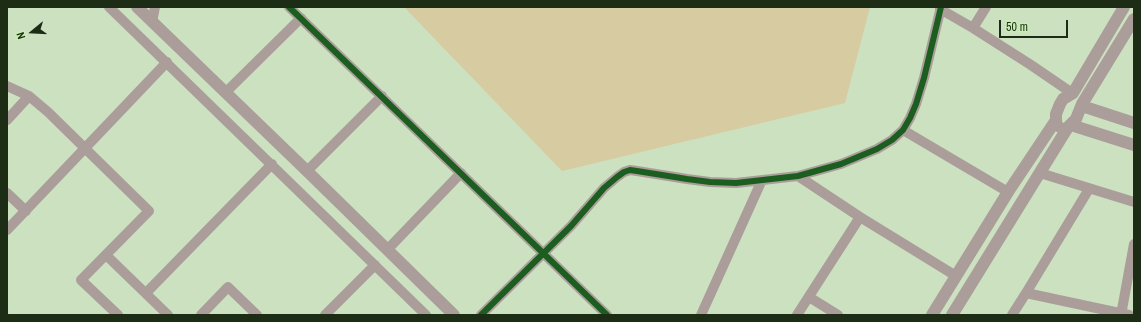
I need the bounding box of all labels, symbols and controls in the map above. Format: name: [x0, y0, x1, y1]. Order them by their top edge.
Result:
north arrow: [12, 12, 52, 52]
scale bar: [1001, 12, 1070, 38]
text: 50 m: [1006, 19, 1028, 35]
text: N: [13, 30, 28, 41]

